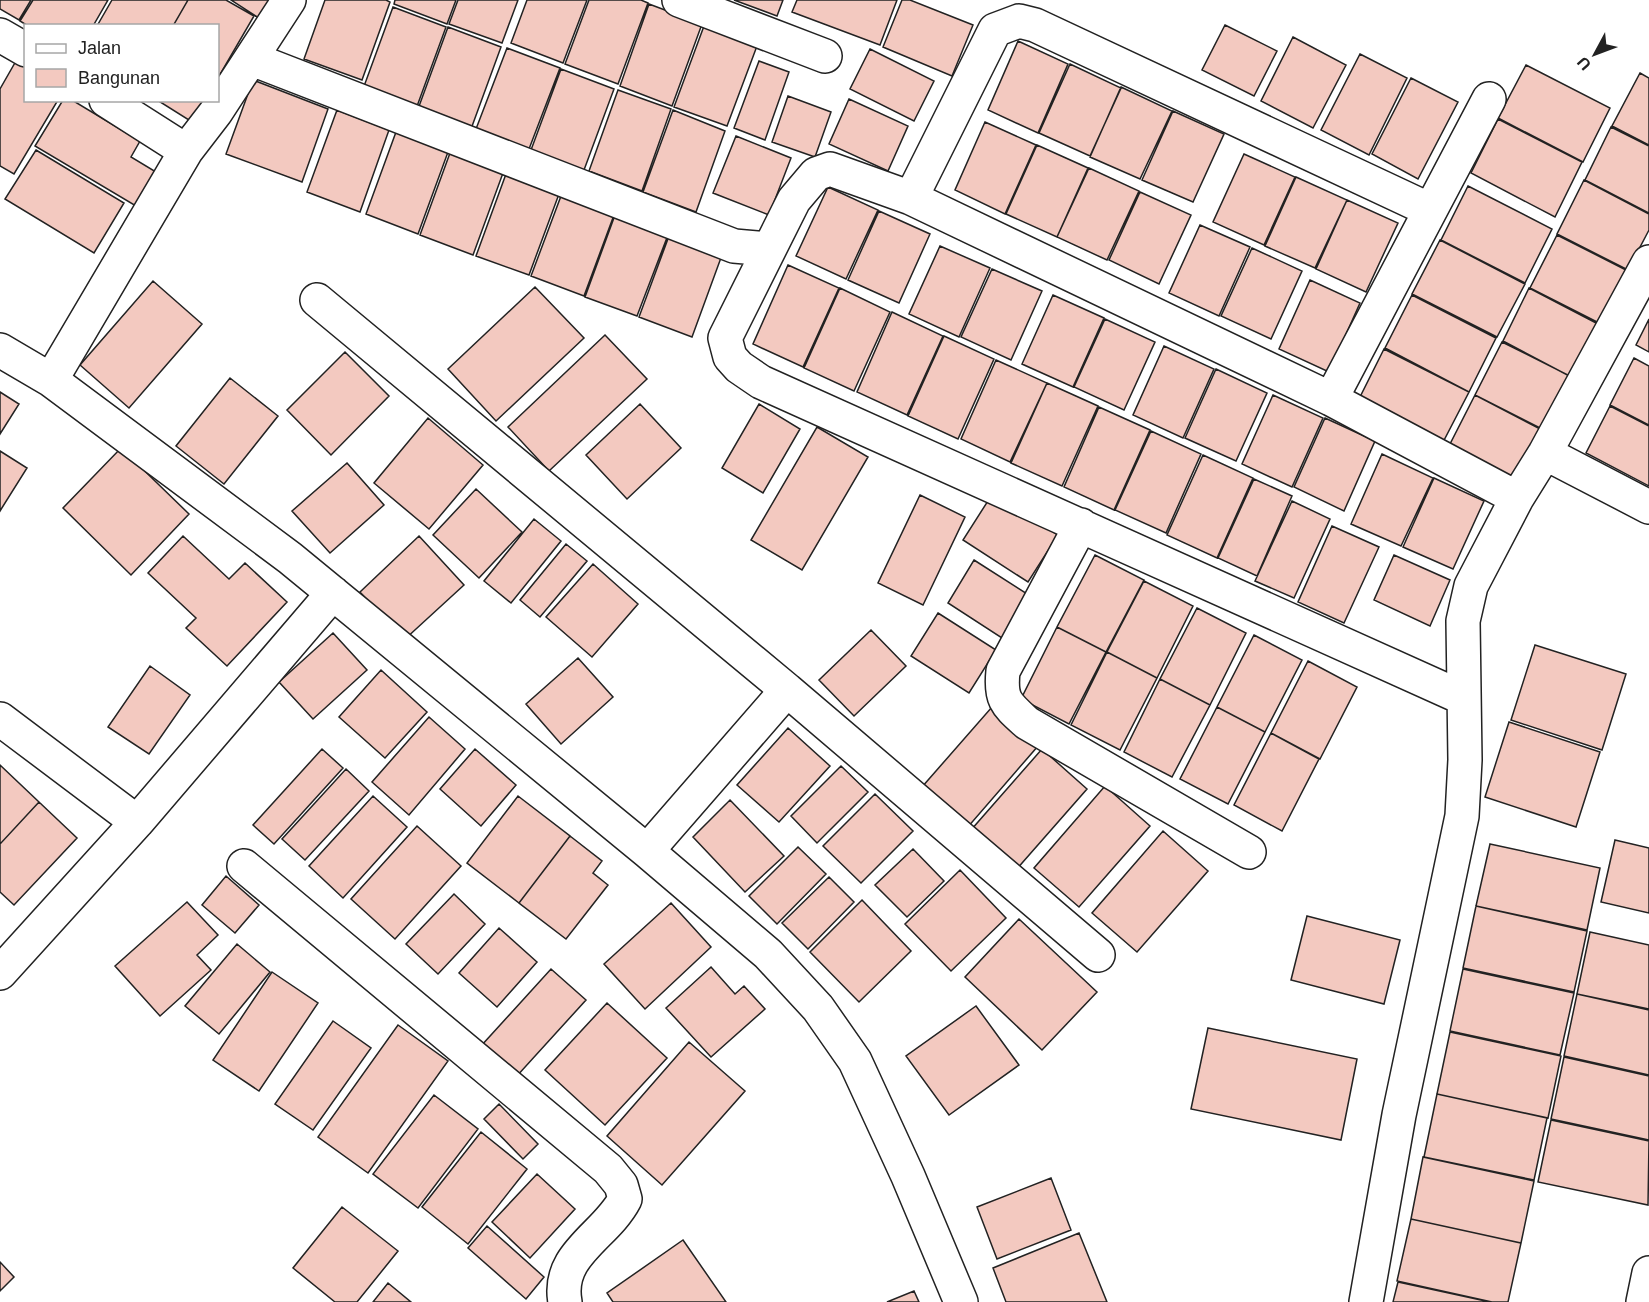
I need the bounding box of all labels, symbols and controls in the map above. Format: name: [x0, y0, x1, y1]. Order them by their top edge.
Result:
legend: [24, 24, 219, 102]
north arrow: [1565, 24, 1625, 84]
text: Jalan: [78, 38, 121, 58]
text: U: [1574, 54, 1594, 73]
text: Bangunan: [78, 68, 160, 88]

